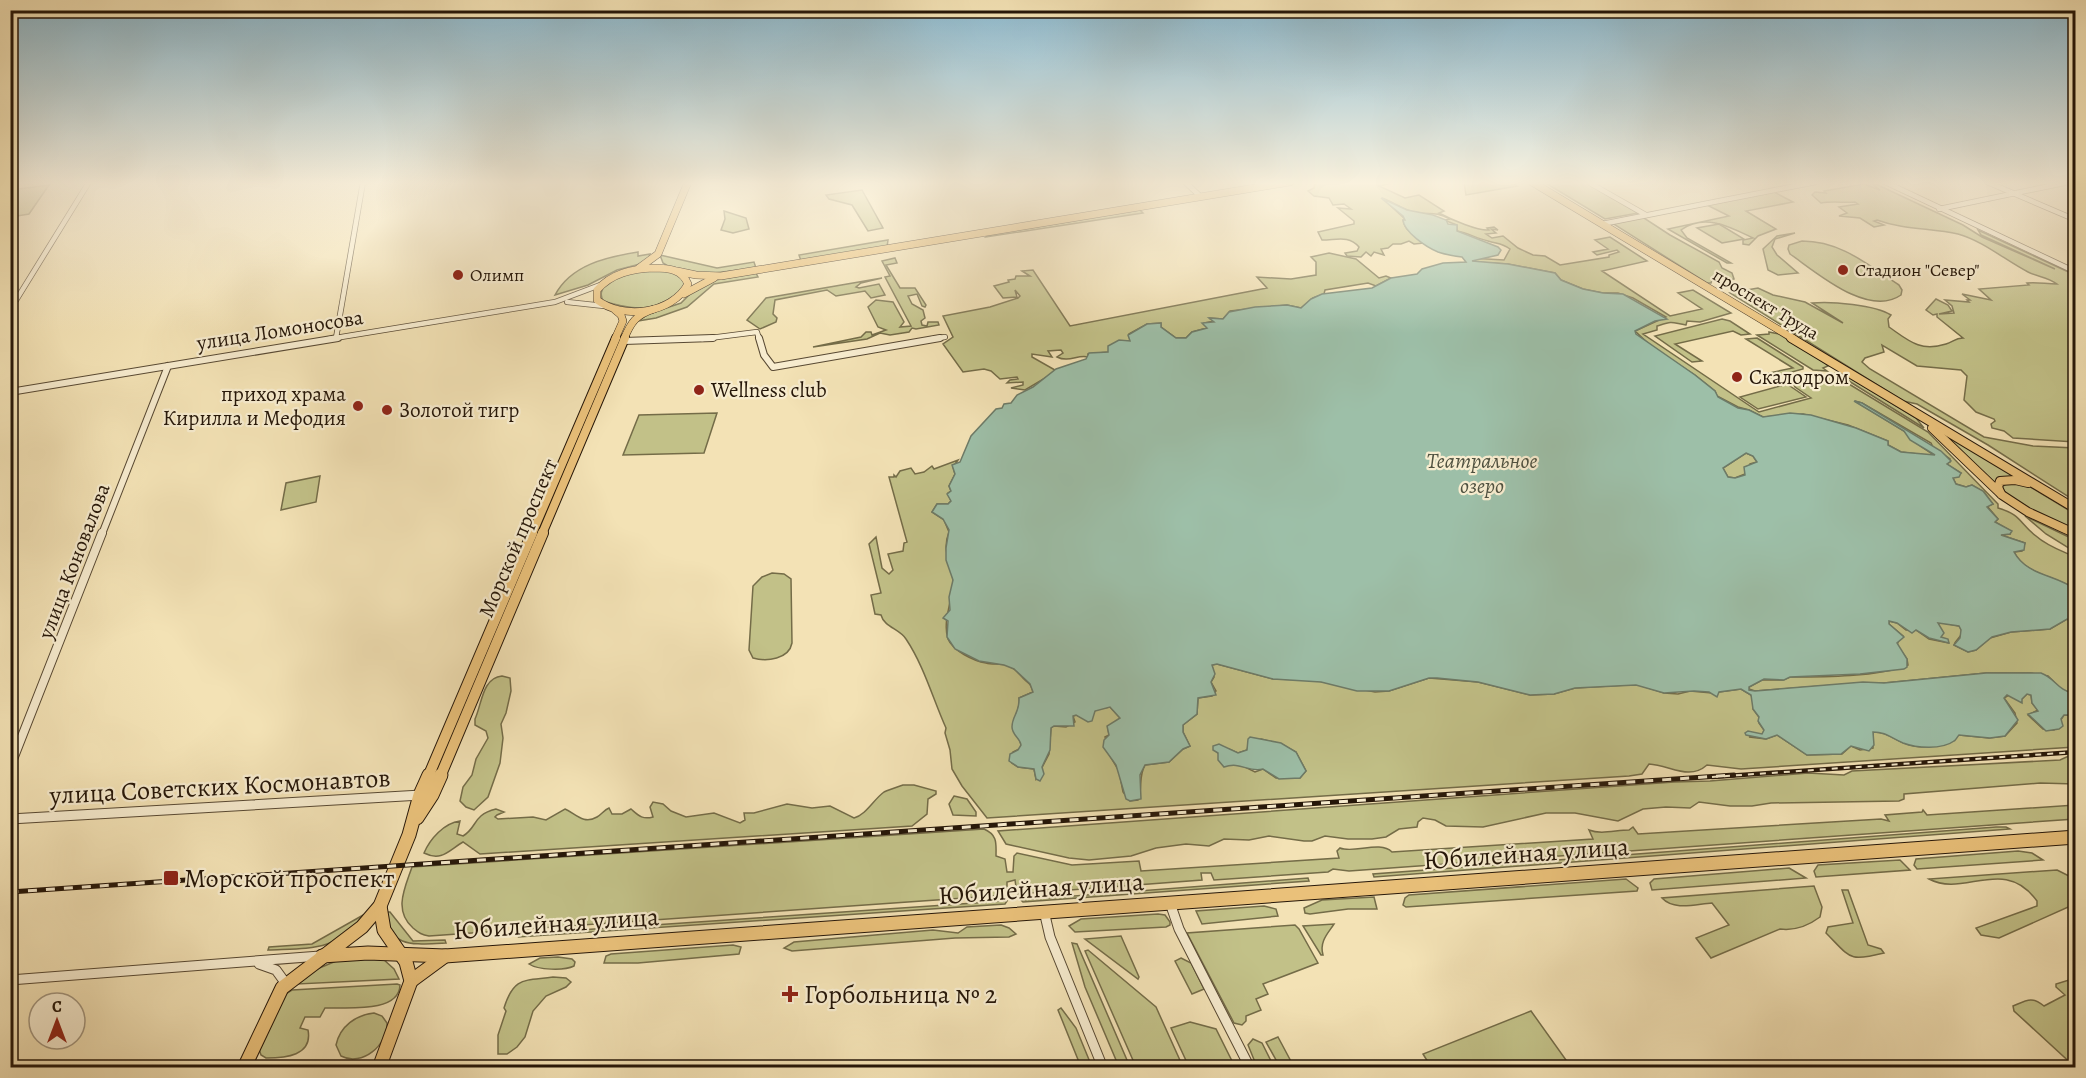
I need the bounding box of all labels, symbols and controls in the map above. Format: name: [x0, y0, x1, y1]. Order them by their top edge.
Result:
place label: Стадион "Север": [1855, 258, 1980, 282]
place label: Олимп: [470, 263, 524, 287]
street label: проспект Труда: [1709, 263, 1824, 345]
marker: Стадион "Север": [1836, 263, 1850, 277]
marker: Олимп: [451, 268, 465, 282]
street label: улица Ломоносова: [194, 303, 366, 357]
place label: Скалодром: [1749, 363, 1849, 391]
marker: Скалодром: [1730, 370, 1744, 384]
place label: Wellness club: [710, 376, 827, 404]
place label: приход храма Кирилла и Мефодия: [163, 380, 346, 432]
marker: Wellness club: [692, 383, 706, 397]
place label: Золотой тигр: [399, 396, 519, 424]
marker: приход храма Кирилла и Мефодия: [351, 399, 365, 413]
marker: Золотой тигр: [380, 403, 394, 417]
water label: Театральное озеро: [1427, 446, 1537, 501]
street label: Морской проспект: [472, 454, 564, 622]
street label: улица Коновалова: [31, 479, 117, 644]
street label: улица Советских Космонавтов: [48, 760, 391, 813]
street label: Юбилейная улица: [1422, 829, 1630, 878]
place label: Морской проспект: [184, 861, 395, 896]
street label: Юбилейная улица: [937, 864, 1145, 913]
marker: Морской проспект: [162, 869, 180, 887]
street label: Юбилейная улица: [452, 899, 660, 948]
place label: Горбольница № 2: [804, 977, 997, 1012]
marker: Горбольница № 2: [781, 985, 799, 1003]
north arrow: [27, 991, 87, 1051]
text: С: [52, 996, 62, 1018]

